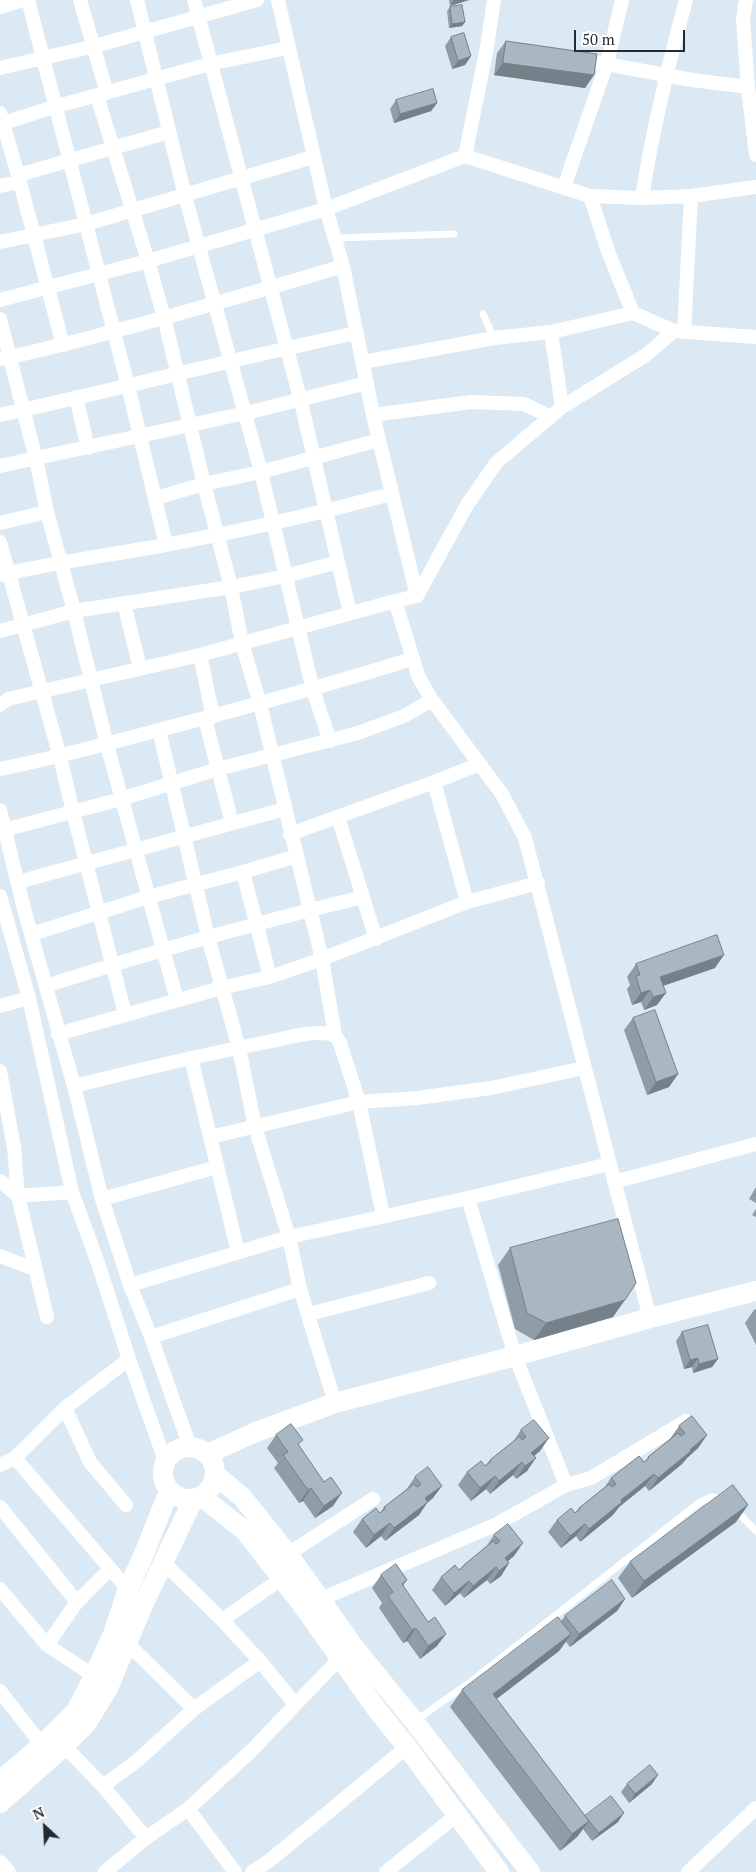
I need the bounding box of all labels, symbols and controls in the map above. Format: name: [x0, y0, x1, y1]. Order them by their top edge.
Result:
scale bar: [576, 20, 687, 52]
text: 50 m: [582, 29, 615, 49]
north arrow: [20, 1802, 70, 1852]
text: N: [30, 1802, 47, 1824]

